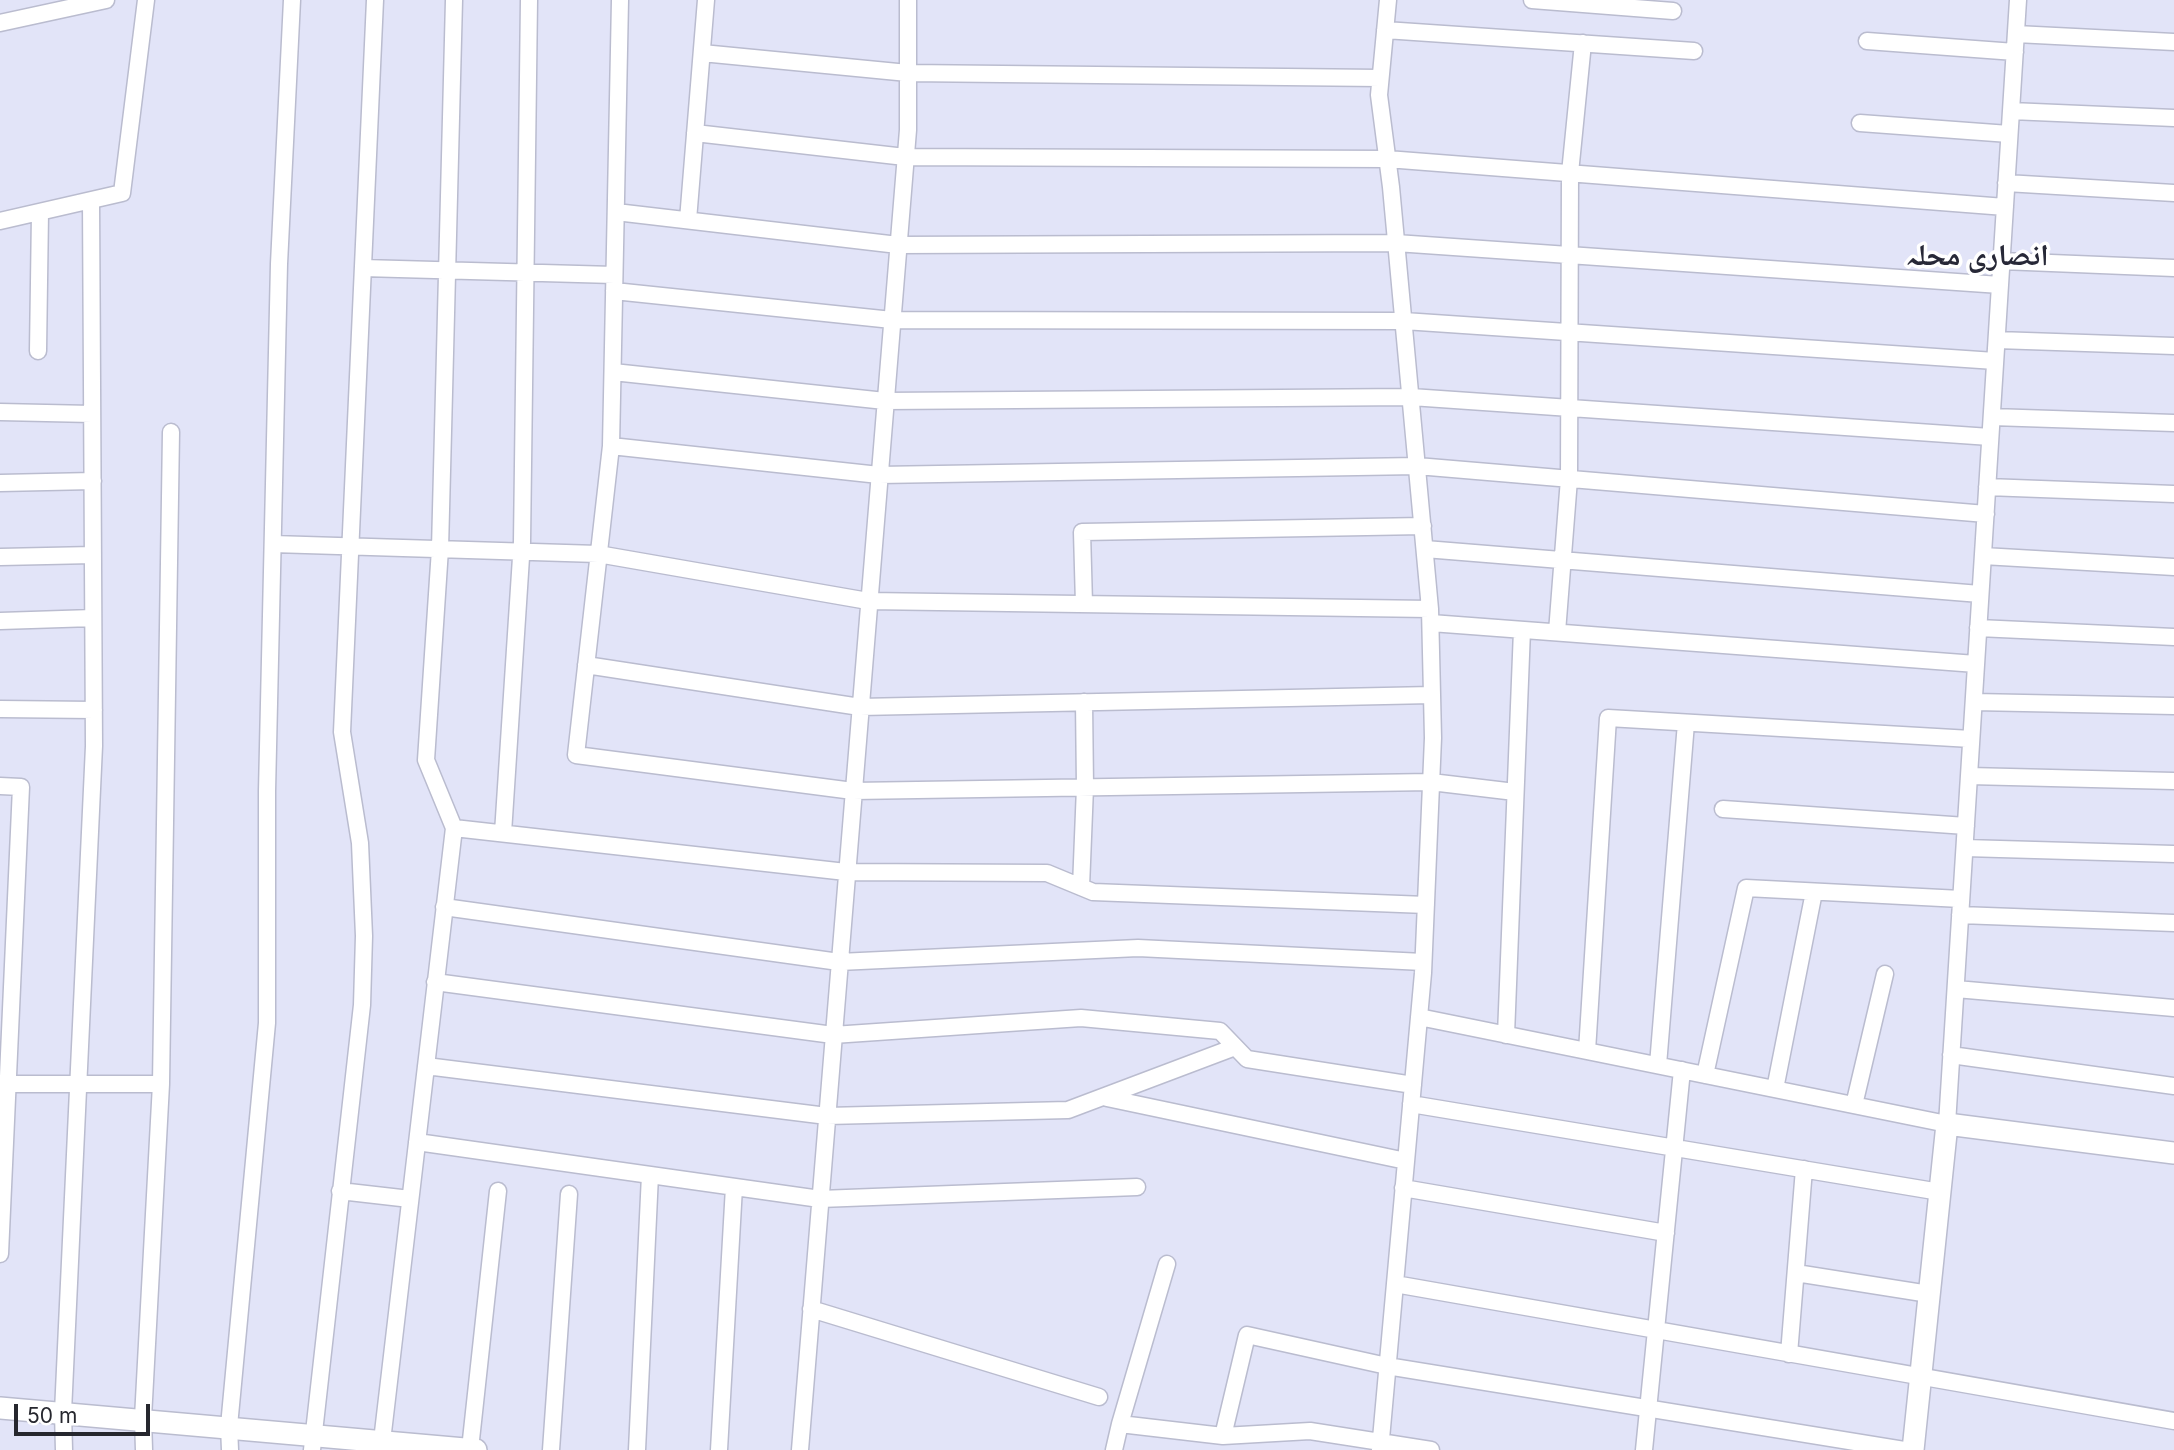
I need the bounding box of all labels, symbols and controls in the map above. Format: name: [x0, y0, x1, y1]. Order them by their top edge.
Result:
district label: انصاری محلہ: [1905, 238, 2049, 274]
scale bar: [18, 1390, 154, 1434]
text: 50 m: [27, 1403, 77, 1428]

